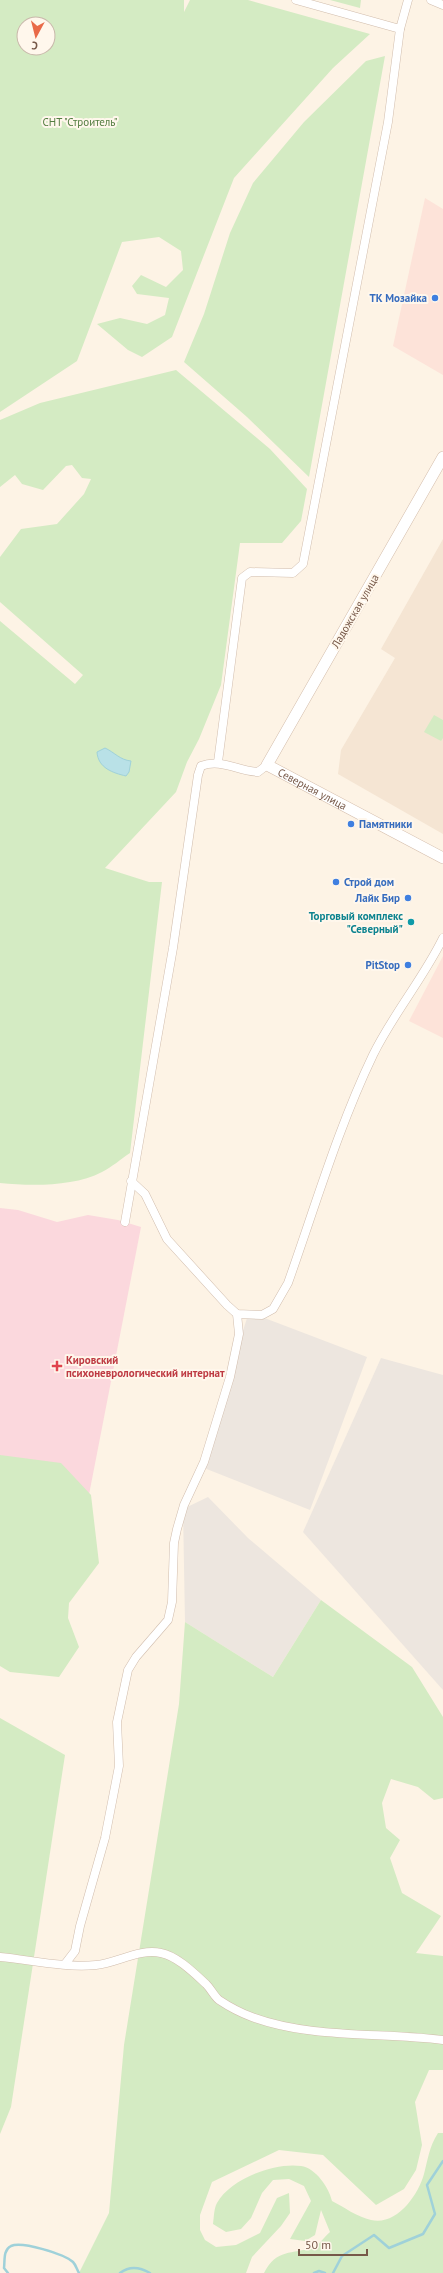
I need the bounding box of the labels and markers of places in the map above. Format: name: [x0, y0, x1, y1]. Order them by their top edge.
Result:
place label: ТК Мозайка: [370, 291, 427, 305]
marker: ТК Мозайка: [430, 293, 440, 303]
place label: Памятники: [359, 817, 412, 831]
marker: Памятники: [346, 819, 356, 829]
place label: Строй дом: [344, 875, 394, 889]
marker: Строй дом: [331, 877, 341, 887]
place label: Лайк Бир: [354, 891, 400, 905]
marker: Лайк Бир: [403, 893, 413, 903]
place label: Торговый комплекс "Северный": [309, 909, 403, 936]
marker: Торговый комплекс "Северный": [406, 917, 416, 927]
place label: PitStop: [365, 958, 400, 972]
marker: PitStop: [403, 960, 413, 970]
place label: Кировский психоневрологический интернат: [66, 1353, 225, 1380]
marker: Кировский психоневрологический интернат: [51, 1360, 63, 1372]

